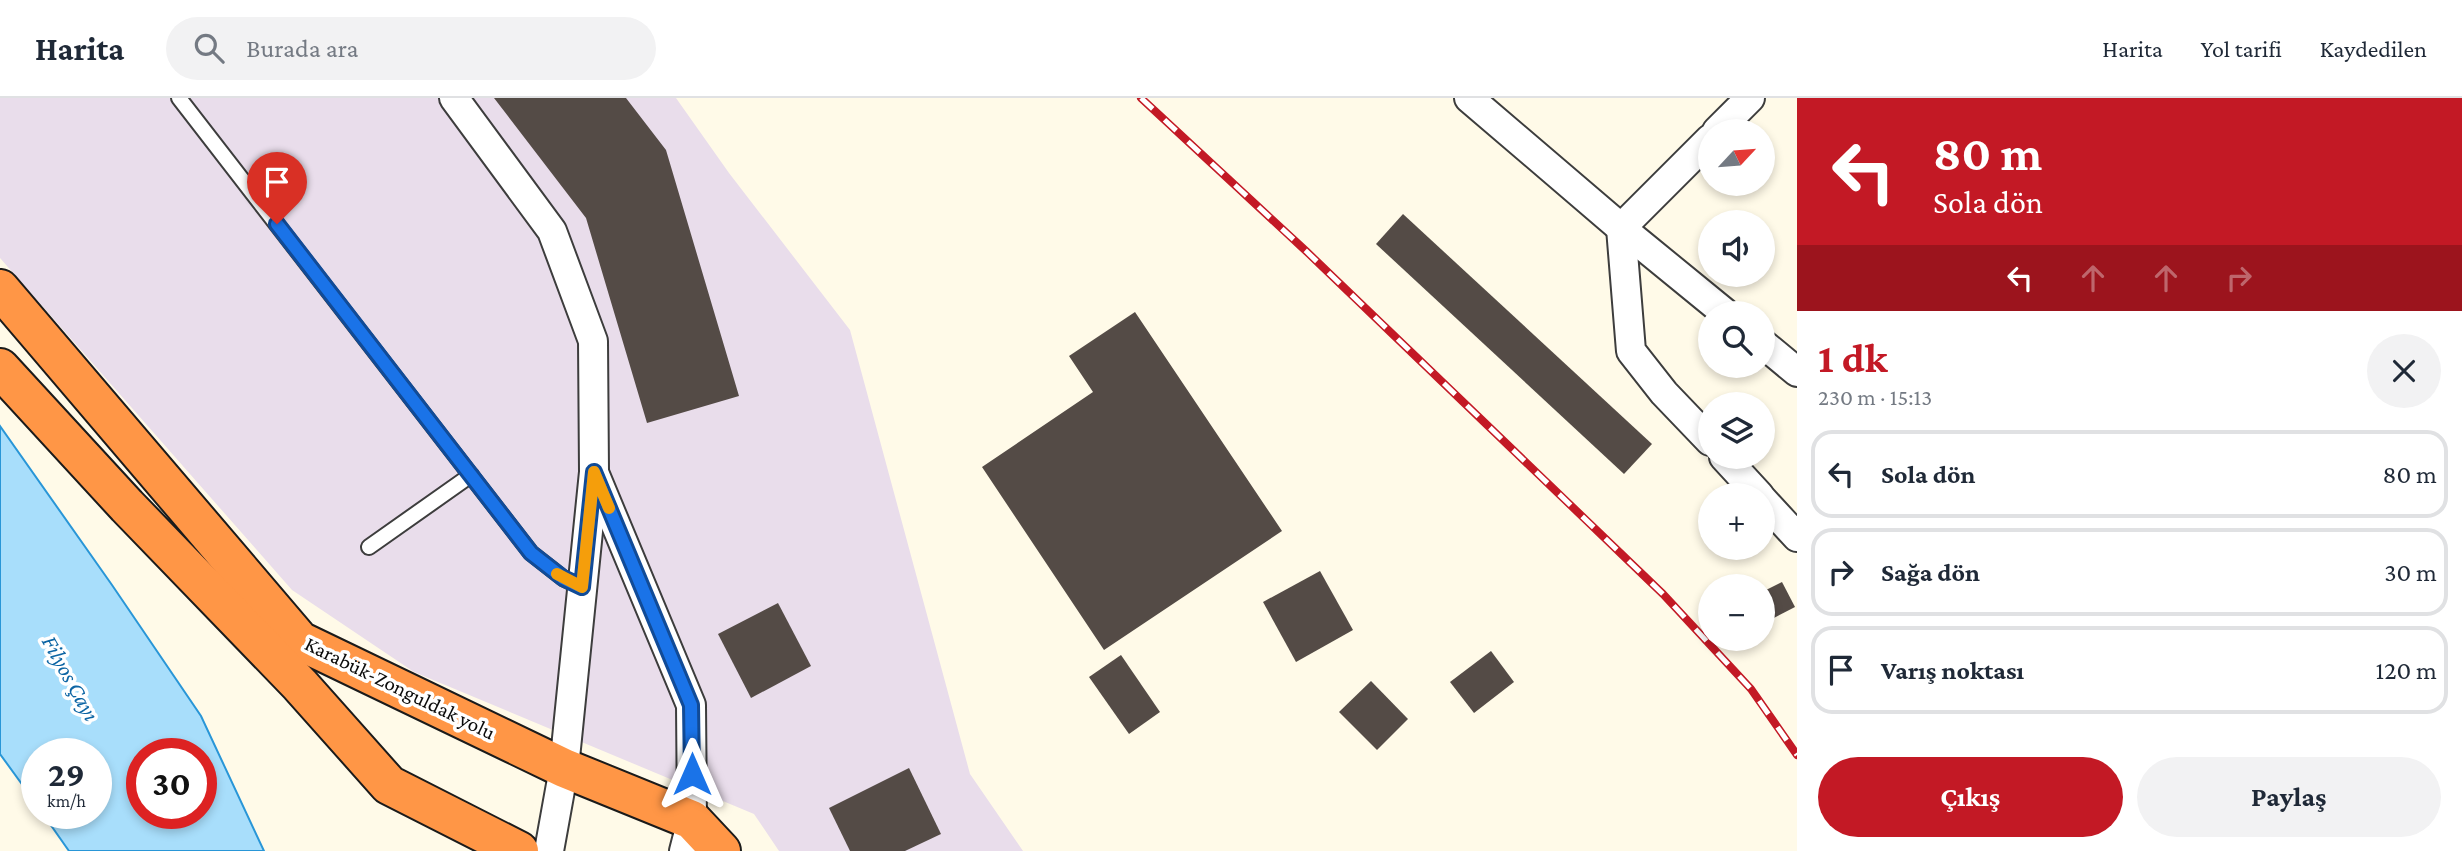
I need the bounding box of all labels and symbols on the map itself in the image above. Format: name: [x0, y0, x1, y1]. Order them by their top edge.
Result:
north arrow: [1698, 119, 1774, 196]
pin: [247, 152, 307, 224]
water label: Filyos Çayı: [37, 631, 105, 725]
street label: Karabük-Zonguldak yolu: [301, 631, 499, 745]
position arrow: [655, 737, 729, 811]
speed limit sign: 30: [126, 738, 217, 829]

